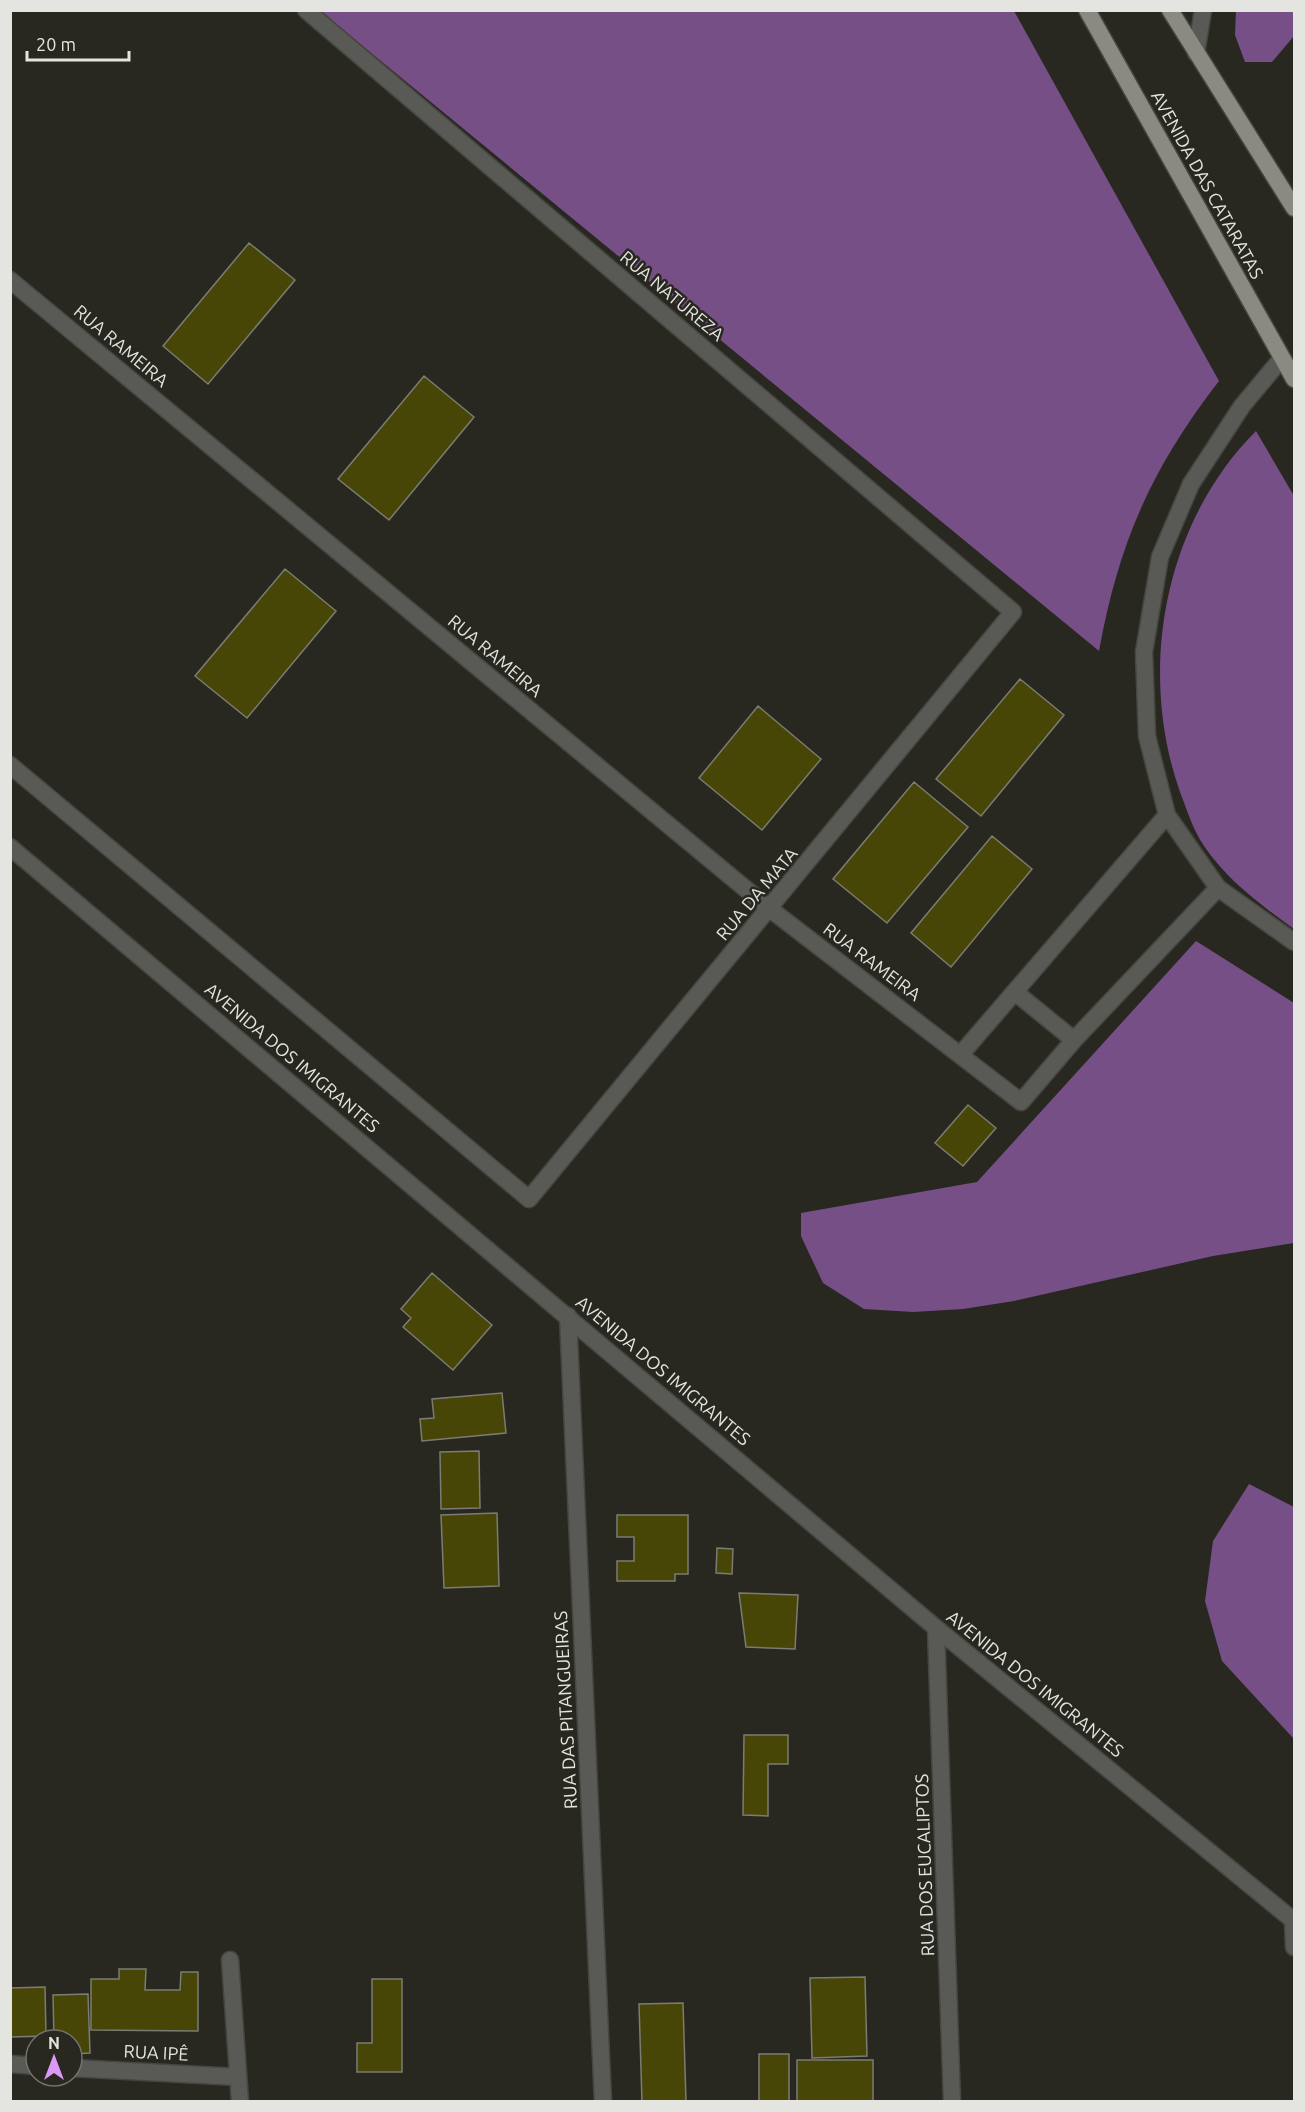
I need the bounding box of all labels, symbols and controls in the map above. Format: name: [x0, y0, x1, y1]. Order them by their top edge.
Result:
scale bar: [27, 24, 129, 62]
text: 20 m: [36, 34, 76, 54]
street label: AVENIDA DAS CATARATAS: [1148, 87, 1268, 282]
street label: RUA NATUREZA: [617, 246, 729, 344]
street label: RUA RAMEIRA: [71, 300, 173, 391]
street label: RUA RAMEIRA: [445, 610, 547, 701]
street label: RUA DA MATA: [712, 843, 801, 944]
street label: RUA RAMEIRA: [820, 918, 925, 1004]
street label: AVENIDA DOS IMIGRANTES: [202, 979, 384, 1136]
street label: AVENIDA DOS IMIGRANTES: [573, 1292, 755, 1449]
street label: AVENIDA DOS IMIGRANTES: [943, 1606, 1128, 1761]
street label: RUA DAS PITANGUEIRAS: [550, 1610, 580, 1810]
street label: RUA DOS EUCALIPTOS: [911, 1773, 937, 1957]
north arrow: [24, 2028, 84, 2088]
text: N: [48, 2034, 60, 2052]
street label: RUA IPÊ: [123, 2039, 189, 2064]

